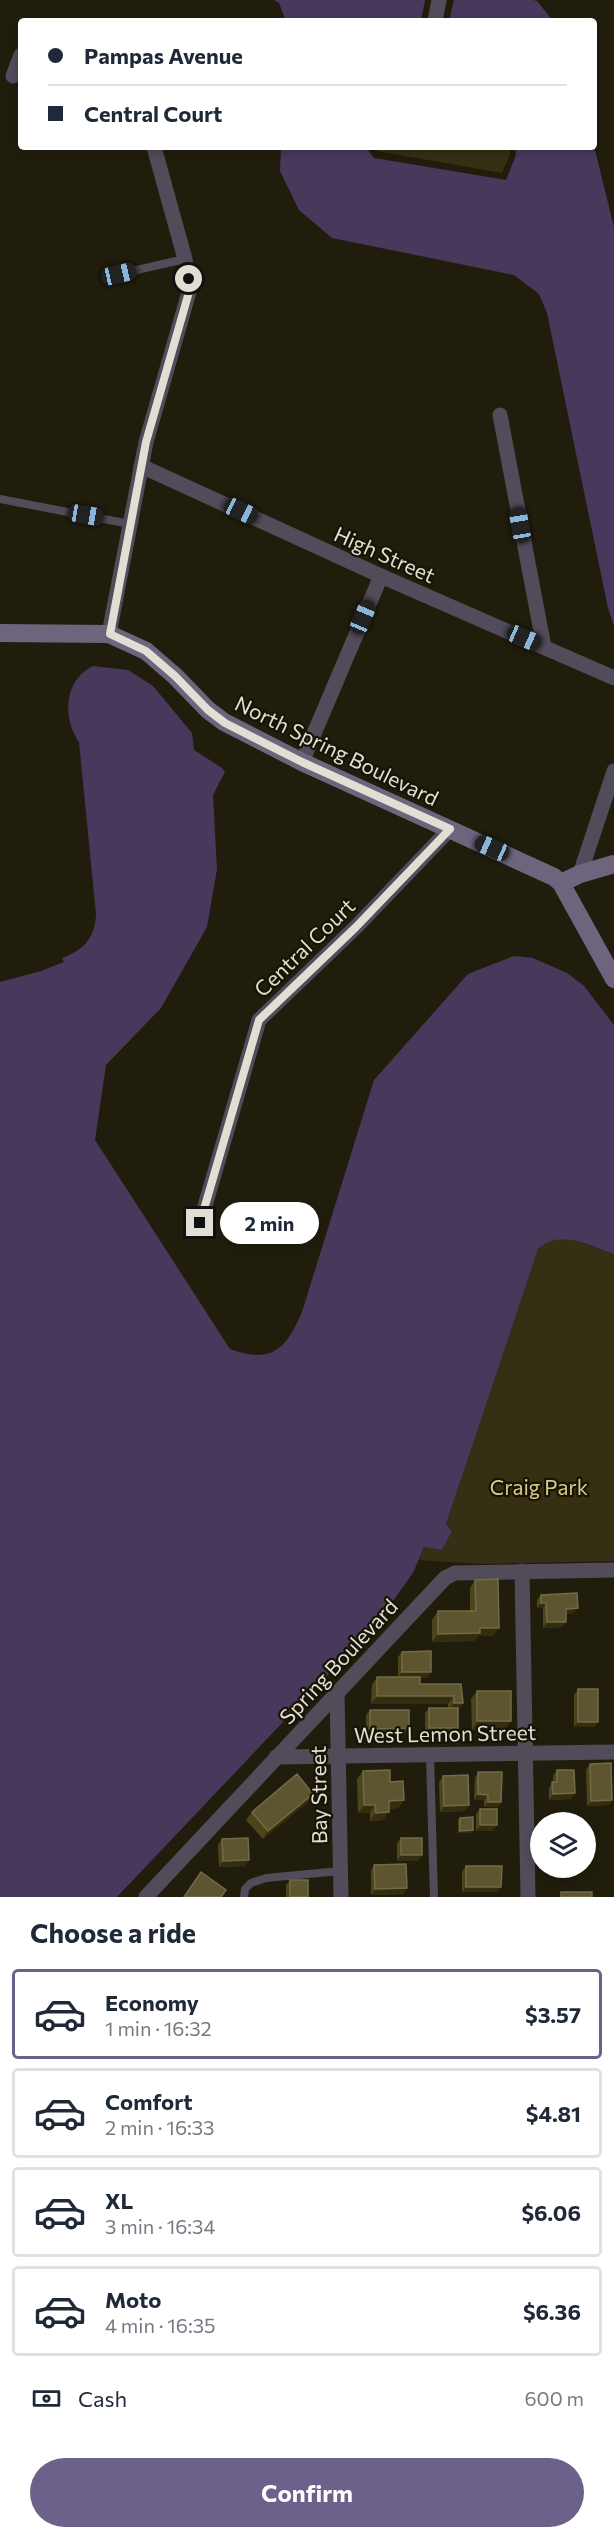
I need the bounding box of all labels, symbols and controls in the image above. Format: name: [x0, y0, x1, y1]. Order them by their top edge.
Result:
text: Pampas Avenue: [84, 42, 243, 69]
text: Central Court: [84, 100, 222, 127]
car: [99, 261, 139, 287]
route start: [175, 265, 202, 292]
car: [221, 495, 261, 527]
car: [67, 503, 105, 527]
car: [508, 506, 532, 544]
street label: High Street: [331, 521, 439, 587]
car: [348, 597, 378, 637]
car: [504, 622, 544, 654]
street label: North Spring Boulevard: [231, 690, 443, 810]
car: [472, 832, 512, 864]
street label: Central Court: [248, 893, 360, 1001]
callout: 2 min: [221, 1202, 320, 1244]
route end: [186, 1209, 213, 1236]
text: 2 min: [245, 1211, 294, 1235]
park label: Craig Park: [490, 1474, 588, 1499]
street label: Spring Boulevard: [274, 1593, 402, 1729]
street label: West Lemon Street: [354, 1719, 536, 1747]
street label: Bay Street: [305, 1746, 331, 1844]
map controls: [530, 1812, 596, 1878]
button: layers: [530, 1812, 596, 1878]
text: Choose a ride: [30, 1916, 196, 1949]
icon: car: [33, 1987, 87, 2041]
text: Economy: [105, 1989, 199, 2016]
text: $3.57: [525, 2001, 581, 2028]
text: 1 min · 16:32: [105, 2016, 212, 2040]
icon: car: [33, 2086, 87, 2140]
text: Comfort: [105, 2088, 193, 2115]
text: $4.81: [526, 2100, 581, 2127]
text: 2 min · 16:33: [105, 2115, 215, 2139]
icon: car: [33, 2185, 87, 2239]
text: XL: [105, 2187, 133, 2214]
text: $6.06: [521, 2199, 581, 2226]
text: 3 min · 16:34: [105, 2214, 216, 2238]
icon: car: [33, 2284, 87, 2338]
text: Moto: [105, 2286, 161, 2313]
text: $6.36: [523, 2298, 581, 2325]
text: 4 min · 16:35: [105, 2313, 216, 2337]
icon: cash: [30, 2382, 63, 2415]
text: Cash: [78, 2385, 127, 2412]
text: 600 m: [524, 2386, 584, 2410]
button: Confirm: [30, 2458, 584, 2527]

